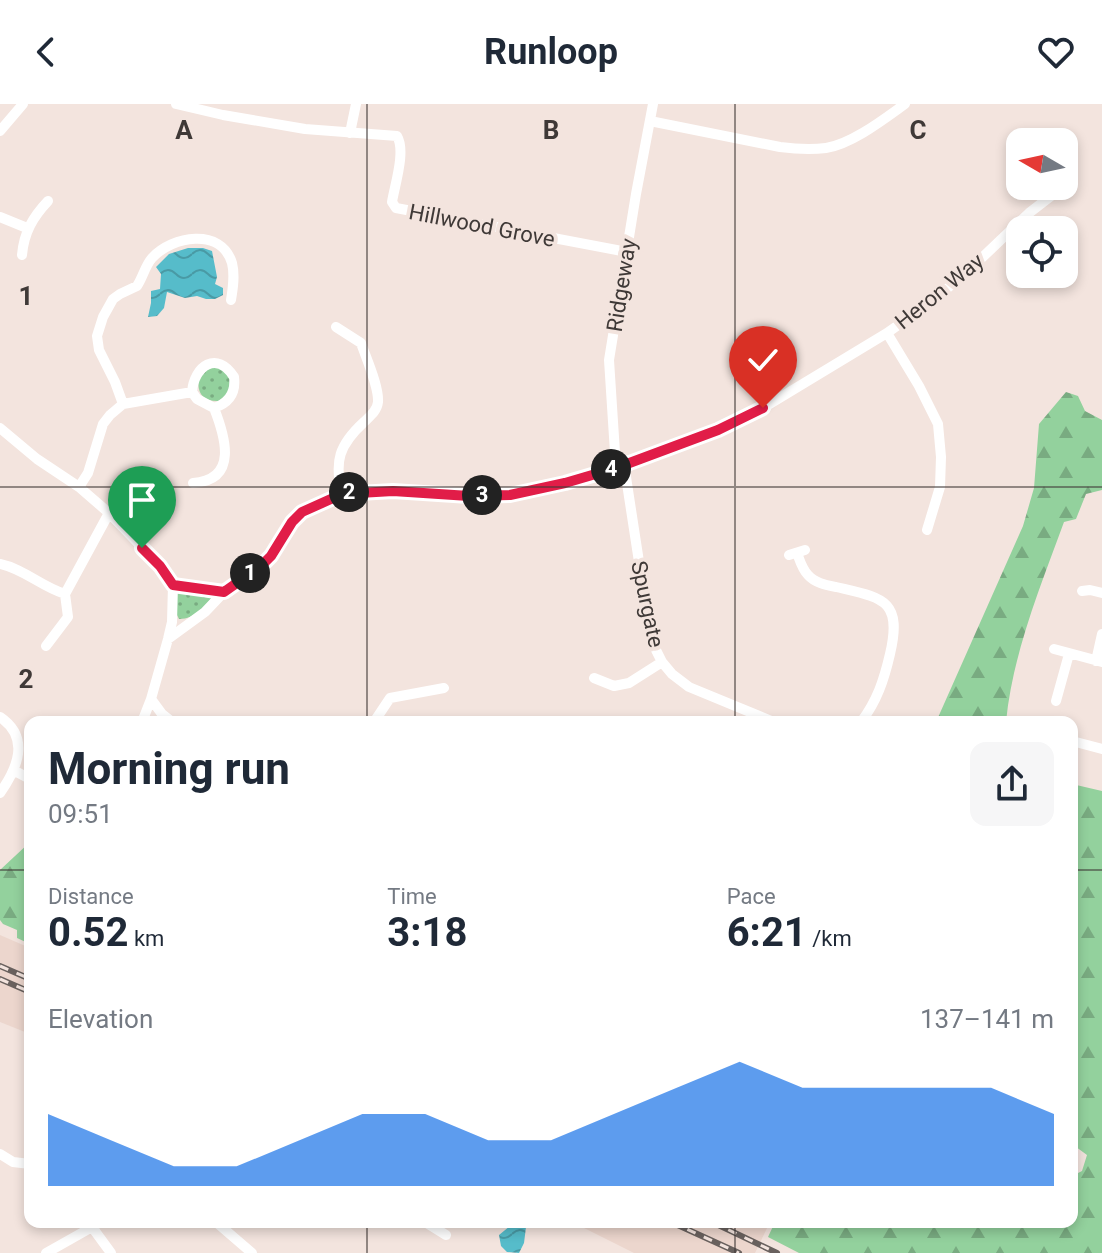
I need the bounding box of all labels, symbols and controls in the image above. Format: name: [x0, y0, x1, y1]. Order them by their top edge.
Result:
icon: back: [24, 30, 68, 74]
icon: heart: [1034, 30, 1078, 74]
text: Runloop: [484, 31, 618, 73]
text: A: [175, 115, 193, 145]
text: B: [543, 115, 559, 145]
text: C: [909, 115, 927, 145]
north arrow: [1006, 128, 1078, 200]
map controls: [1006, 128, 1078, 288]
street label: Hillwood Grove: [407, 199, 557, 252]
button: locate: [1006, 216, 1078, 288]
street label: Ridgeway: [602, 236, 641, 334]
street label: Heron Way: [890, 248, 989, 335]
text: 1: [19, 281, 33, 311]
pin: [729, 326, 797, 408]
icon: check: [741, 338, 785, 382]
pin: 4: [591, 449, 631, 489]
text: 4: [605, 456, 617, 481]
pin: [108, 466, 176, 548]
pin: 2: [329, 472, 369, 512]
pin: 3: [462, 475, 502, 515]
icon: arrive: [120, 478, 164, 522]
text: 2: [343, 479, 355, 504]
text: 3: [476, 482, 488, 507]
pin: 1: [230, 553, 270, 593]
street label: Spurgate: [626, 558, 669, 650]
text: 1: [244, 560, 256, 585]
text: 2: [19, 664, 33, 694]
button: share: [970, 742, 1054, 826]
text: Morning run: [48, 743, 290, 795]
text: 09:51: [48, 799, 113, 829]
text: Distance: [48, 884, 134, 909]
text: Time: [387, 884, 437, 909]
text: Pace: [727, 884, 776, 909]
text: 0.52: [48, 909, 128, 956]
text: 3:18: [387, 909, 467, 956]
text: 6:21: [727, 909, 807, 956]
text: km: [128, 926, 164, 951]
text: /km: [807, 926, 852, 951]
text: Elevation: [48, 1004, 153, 1034]
text: 137–141 m: [920, 1004, 1054, 1034]

